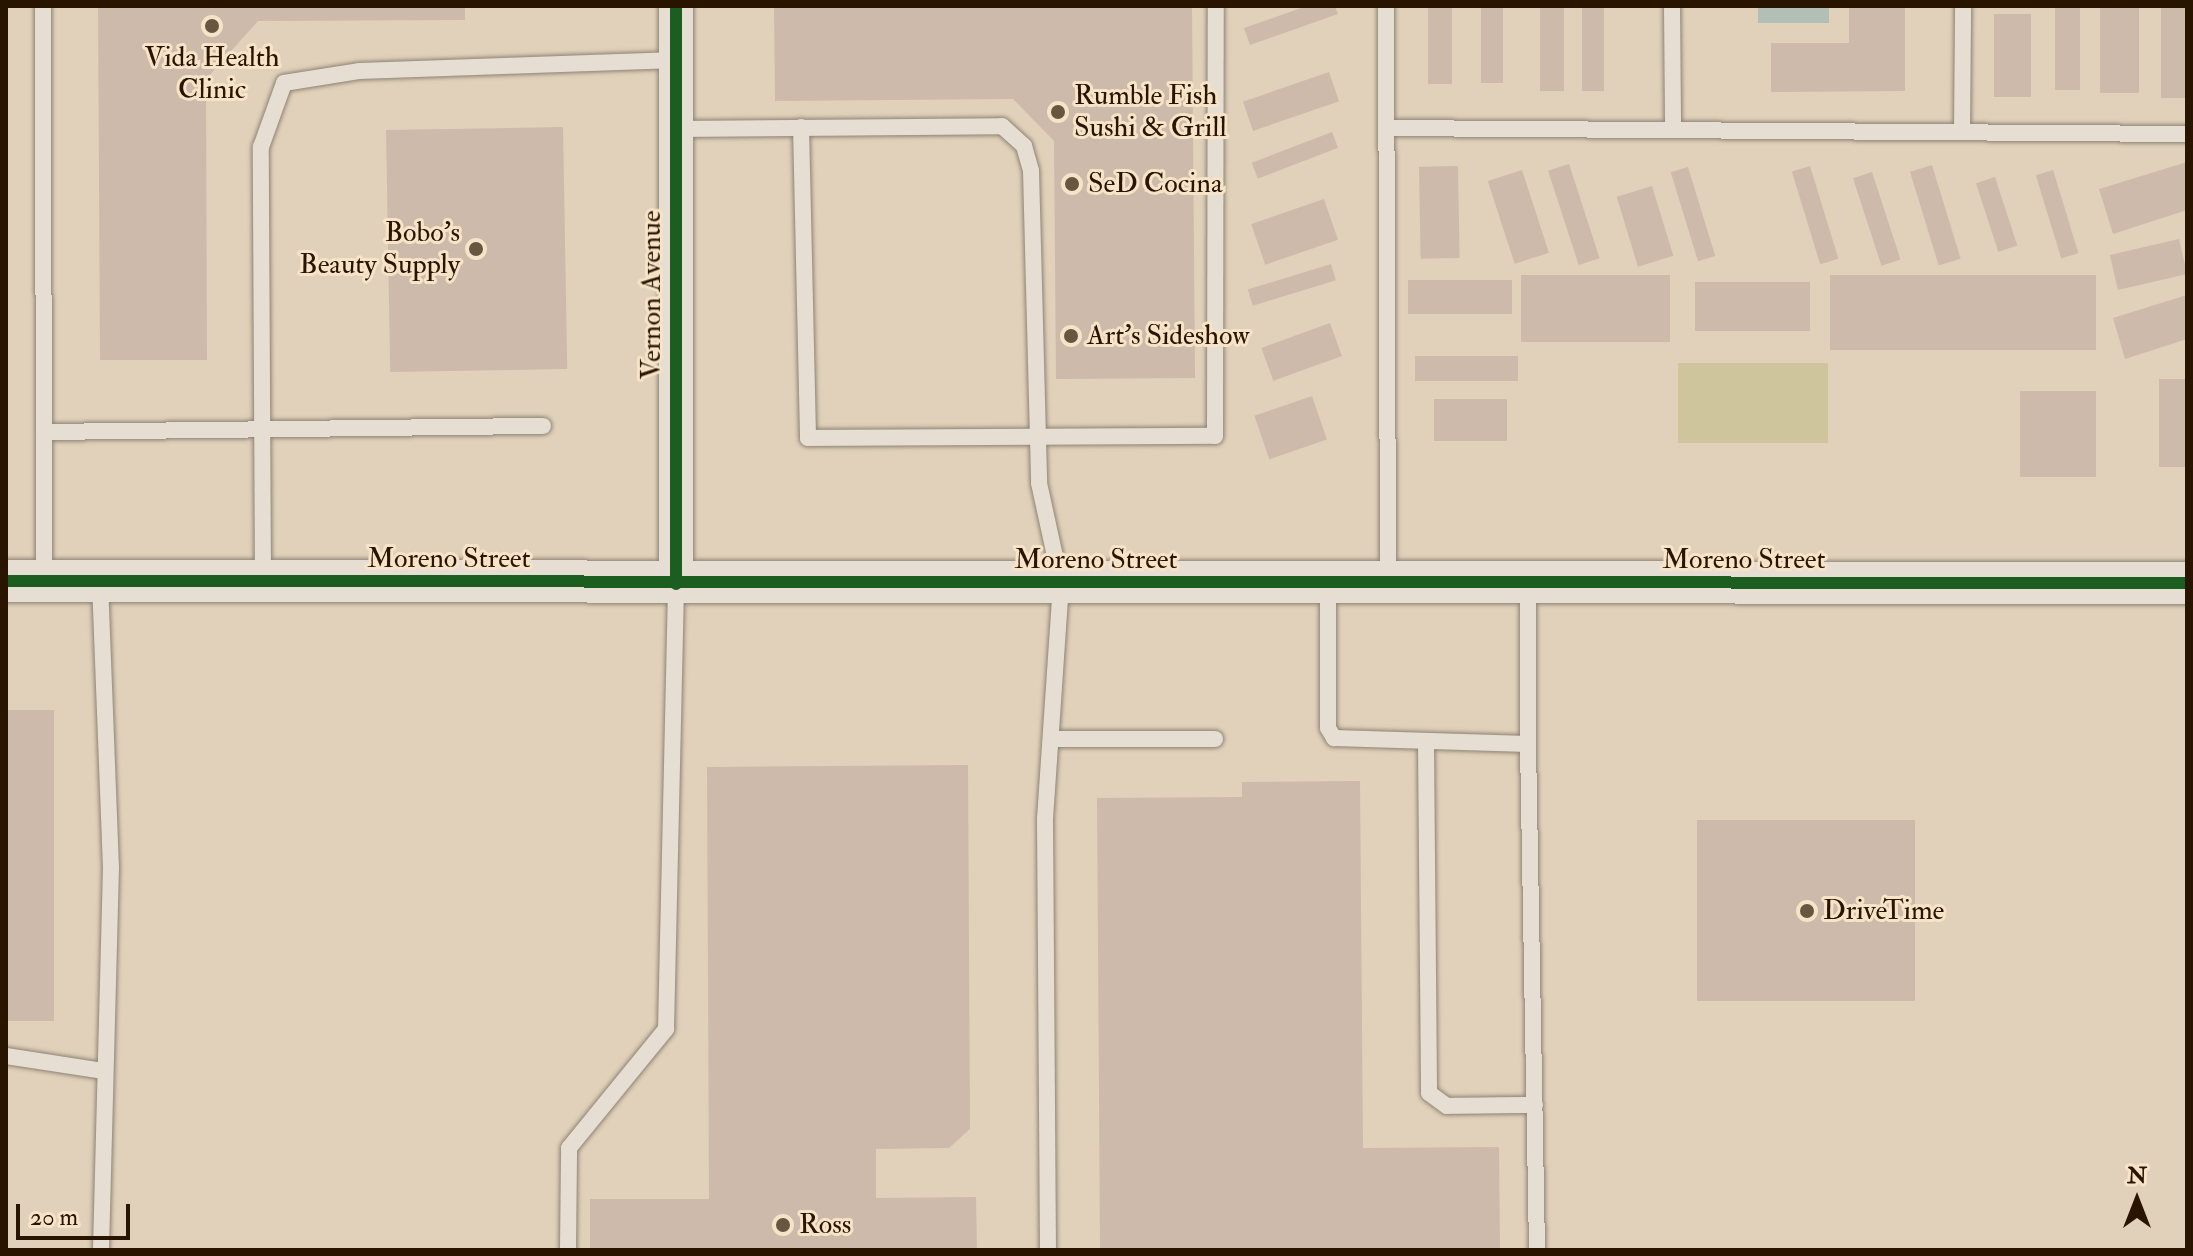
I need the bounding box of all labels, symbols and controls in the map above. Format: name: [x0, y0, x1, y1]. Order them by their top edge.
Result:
marker: Vida Health Clinic: [201, 15, 223, 37]
place label: Vida Health Clinic: [145, 41, 279, 107]
place label: Rumble Fish Sushi & Grill: [1074, 79, 1227, 145]
marker: Rumble Fish Sushi & Grill: [1049, 103, 1067, 121]
place label: SeD Cocina: [1088, 167, 1222, 201]
marker: SeD Cocina: [1063, 175, 1081, 193]
street label: Vernon Avenue: [635, 211, 669, 379]
place label: Bobo's Beauty Supply: [299, 216, 460, 282]
marker: Bobo's Beauty Supply: [467, 240, 485, 258]
place label: Art's Sideshow: [1087, 319, 1250, 353]
marker: Art's Sideshow: [1062, 327, 1080, 345]
street label: Moreno Street: [367, 542, 531, 576]
street label: Moreno Street: [1014, 543, 1178, 577]
street label: Moreno Street: [1662, 543, 1826, 577]
place label: DriveTime: [1823, 894, 1944, 928]
marker: DriveTime: [1798, 902, 1816, 920]
north arrow: [2097, 1160, 2177, 1240]
text: N: [2127, 1162, 2147, 1190]
scale bar: [20, 1188, 134, 1238]
text: 20 m: [30, 1202, 78, 1233]
place label: Ross: [799, 1208, 851, 1242]
marker: Ross: [774, 1216, 792, 1234]

